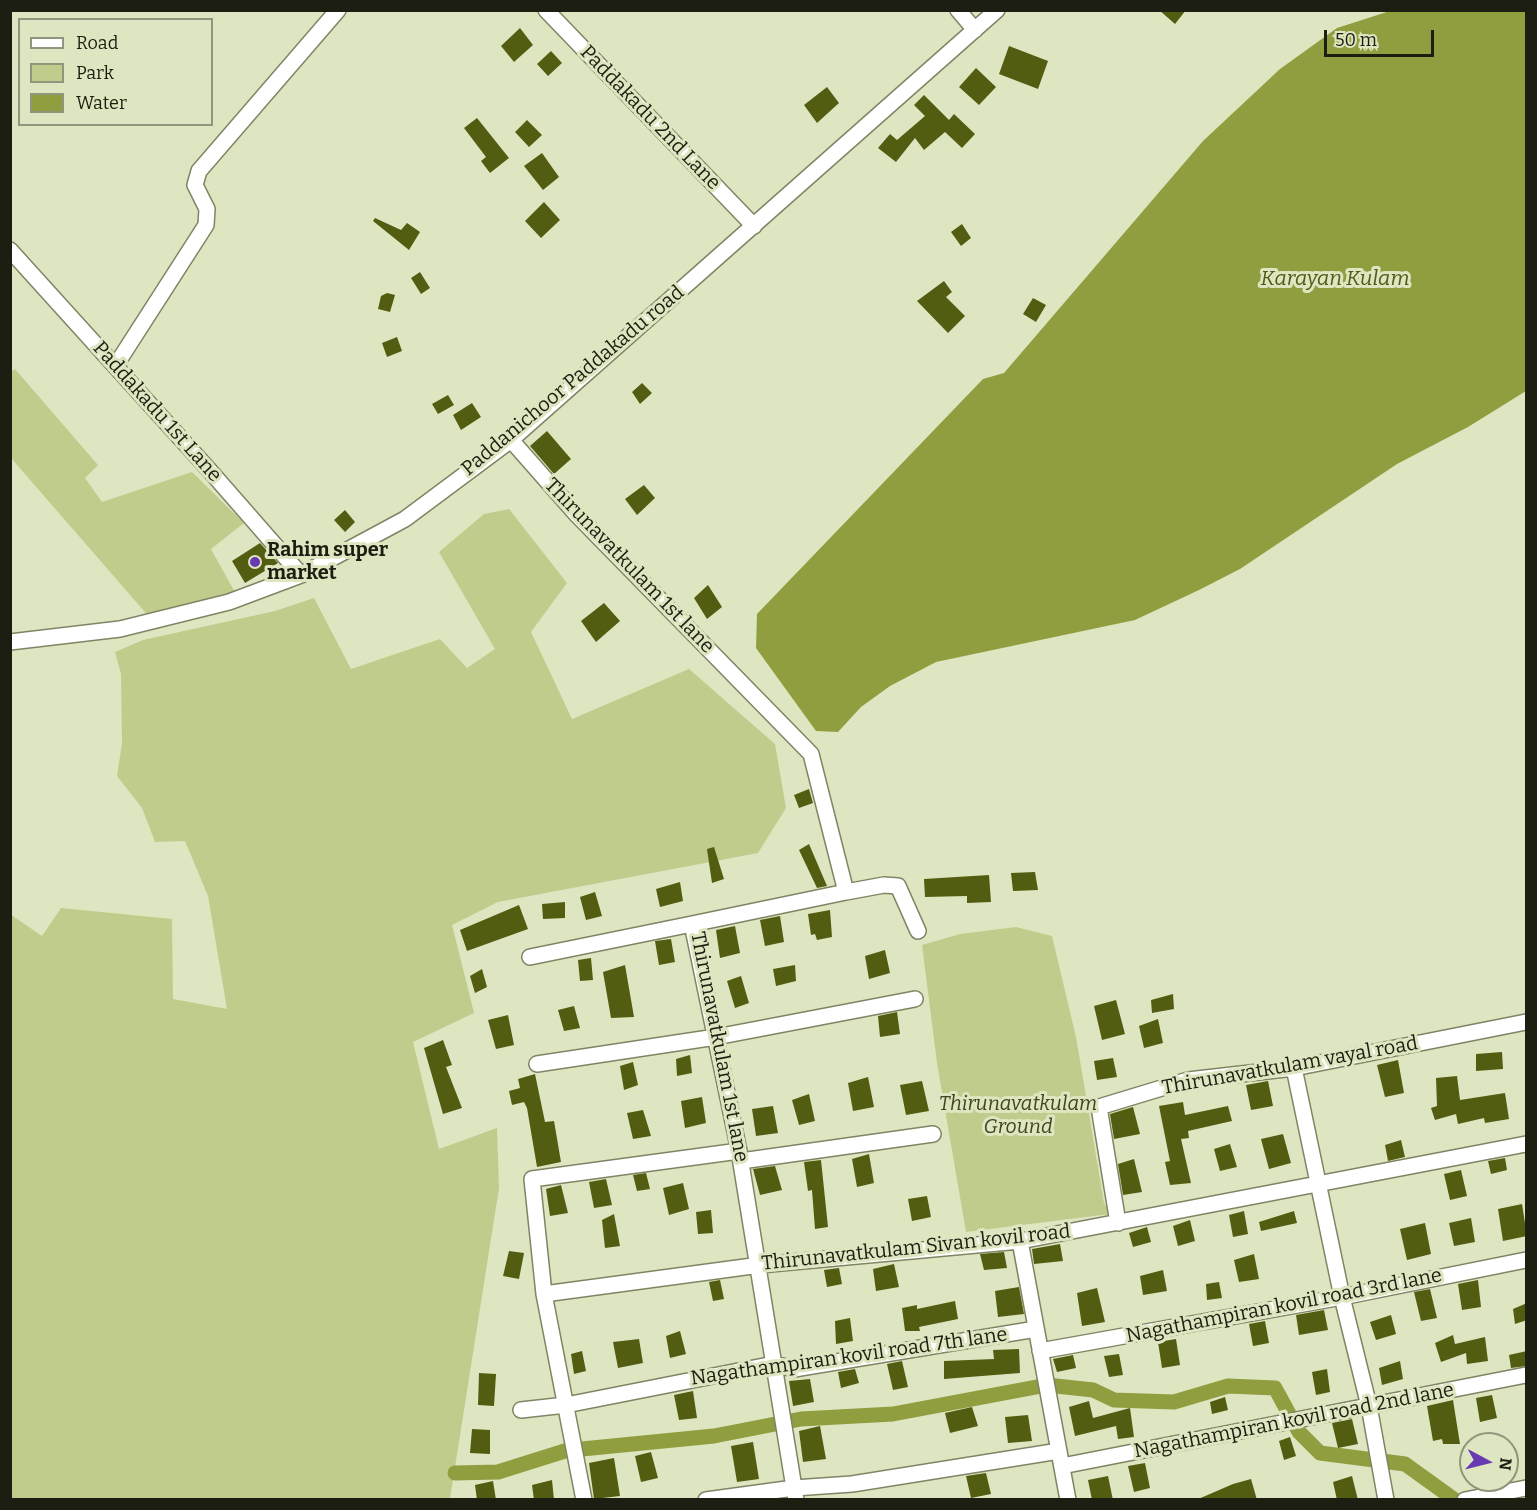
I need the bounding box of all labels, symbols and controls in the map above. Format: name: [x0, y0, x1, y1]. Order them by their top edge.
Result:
legend: [18, 18, 213, 126]
scale bar: [1327, 18, 1436, 56]
text: 50 m: [1335, 29, 1377, 51]
text: Road: [76, 32, 118, 54]
street label: Paddakadu 2nd Lane: [575, 41, 725, 195]
text: Park: [76, 62, 114, 84]
text: Water: [76, 92, 127, 114]
water label: Karayan Kulam: [1261, 266, 1409, 292]
street label: Paddanichoor Paddakadu road: [457, 281, 689, 481]
street label: Paddakadu 1st Lane: [88, 337, 226, 487]
street label: Thirunavatkulam 1st lane: [539, 473, 719, 659]
place label: Rahim super market: [267, 538, 388, 585]
marker: Rahim super market: [248, 555, 262, 569]
street label: Thirunavatkulam 1st lane: [685, 930, 753, 1164]
street label: Thirunavatkulam vayal road: [1160, 1032, 1420, 1100]
park label: Thirunavatkulam Ground: [939, 1092, 1097, 1139]
street label: Thirunavatkulam Sivan kovil road: [760, 1220, 1072, 1276]
street label: Nagathampiran kovil road 3rd lane: [1124, 1264, 1444, 1348]
street label: Nagathampiran kovil road 7th lane: [689, 1323, 1009, 1391]
street label: Nagathampiran kovil road 2nd lane: [1132, 1378, 1456, 1464]
north arrow: [1459, 1432, 1519, 1492]
text: N: [1495, 1457, 1516, 1471]

